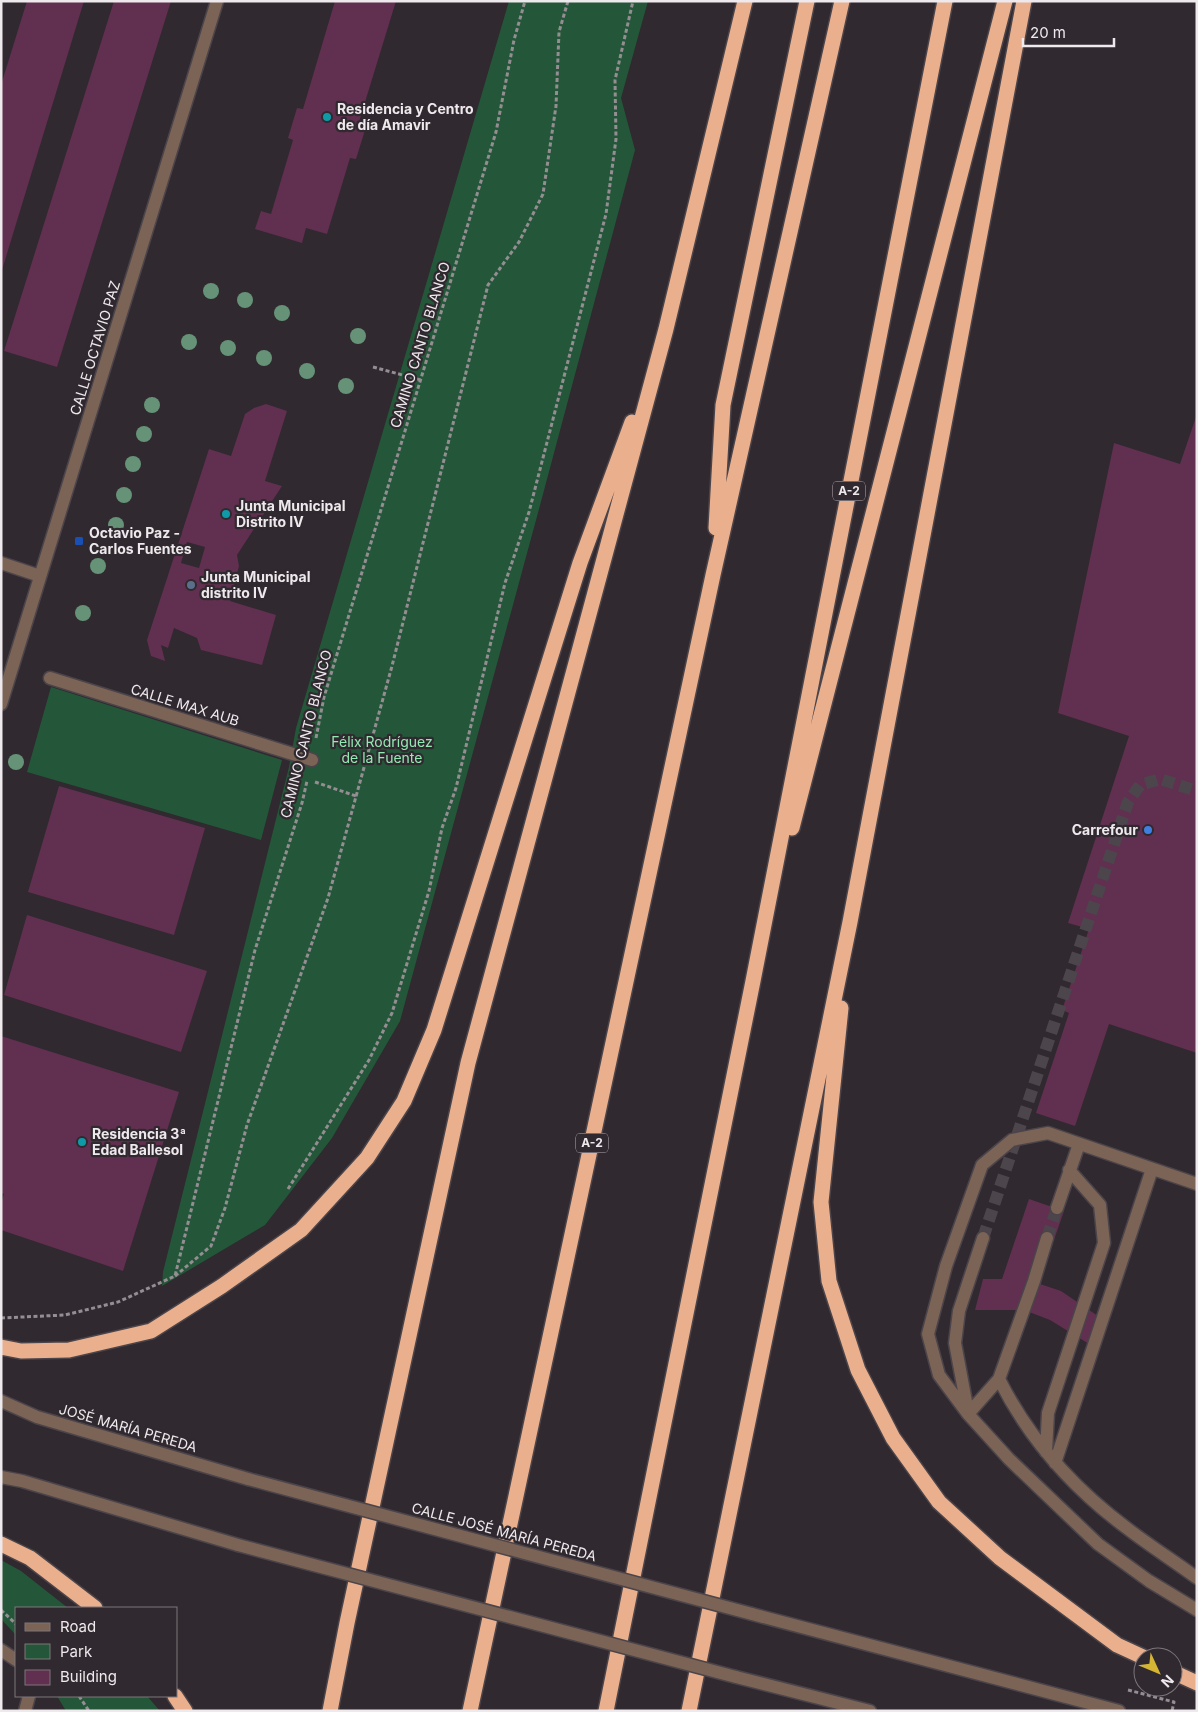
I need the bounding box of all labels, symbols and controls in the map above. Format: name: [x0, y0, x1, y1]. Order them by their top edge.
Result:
scale bar: [1023, 15, 1114, 47]
text: 20 m: [1030, 23, 1066, 42]
place label: Residencia y Centro de día Amavir: [337, 100, 474, 133]
marker: Residencia y Centro de día Amavir: [321, 111, 333, 123]
street label: CAMINO CANTO BLANCO: [386, 260, 453, 430]
street label: CALLE OCTAVIO PAZ: [66, 279, 123, 417]
road number: A-2: [833, 482, 865, 501]
place label: Junta Municipal Distrito IV: [236, 497, 345, 530]
marker: Junta Municipal Distrito IV: [220, 508, 232, 520]
place label: Octavio Paz - Carlos Fuentes: [89, 524, 192, 557]
marker: Octavio Paz - Carlos Fuentes: [73, 535, 85, 547]
place label: Junta Municipal distrito IV: [201, 568, 310, 601]
marker: Junta Municipal distrito IV: [185, 579, 197, 591]
street label: CAMINO CANTO BLANCO: [276, 648, 335, 820]
street label: CALLE MAX AUB: [129, 680, 241, 729]
park label: Félix Rodríguez de la Fuente: [331, 733, 433, 766]
place label: Carrefour: [1072, 821, 1138, 838]
marker: Carrefour: [1142, 824, 1154, 836]
place label: Residencia 3ª Edad Ballesol: [92, 1125, 186, 1158]
road number: A-2: [576, 1134, 608, 1152]
marker: Residencia 3ª Edad Ballesol: [76, 1136, 88, 1148]
street label: JOSÉ MARÍA PEREDA: [57, 1400, 199, 1455]
street label: CALLE JOSÉ MARÍA PEREDA: [410, 1499, 599, 1564]
legend: [15, 1607, 178, 1697]
text: Road: [60, 1617, 96, 1636]
text: Park: [60, 1642, 93, 1661]
north arrow: [1133, 1647, 1183, 1697]
text: Building: [60, 1667, 117, 1686]
text: N: [1158, 1672, 1178, 1691]

